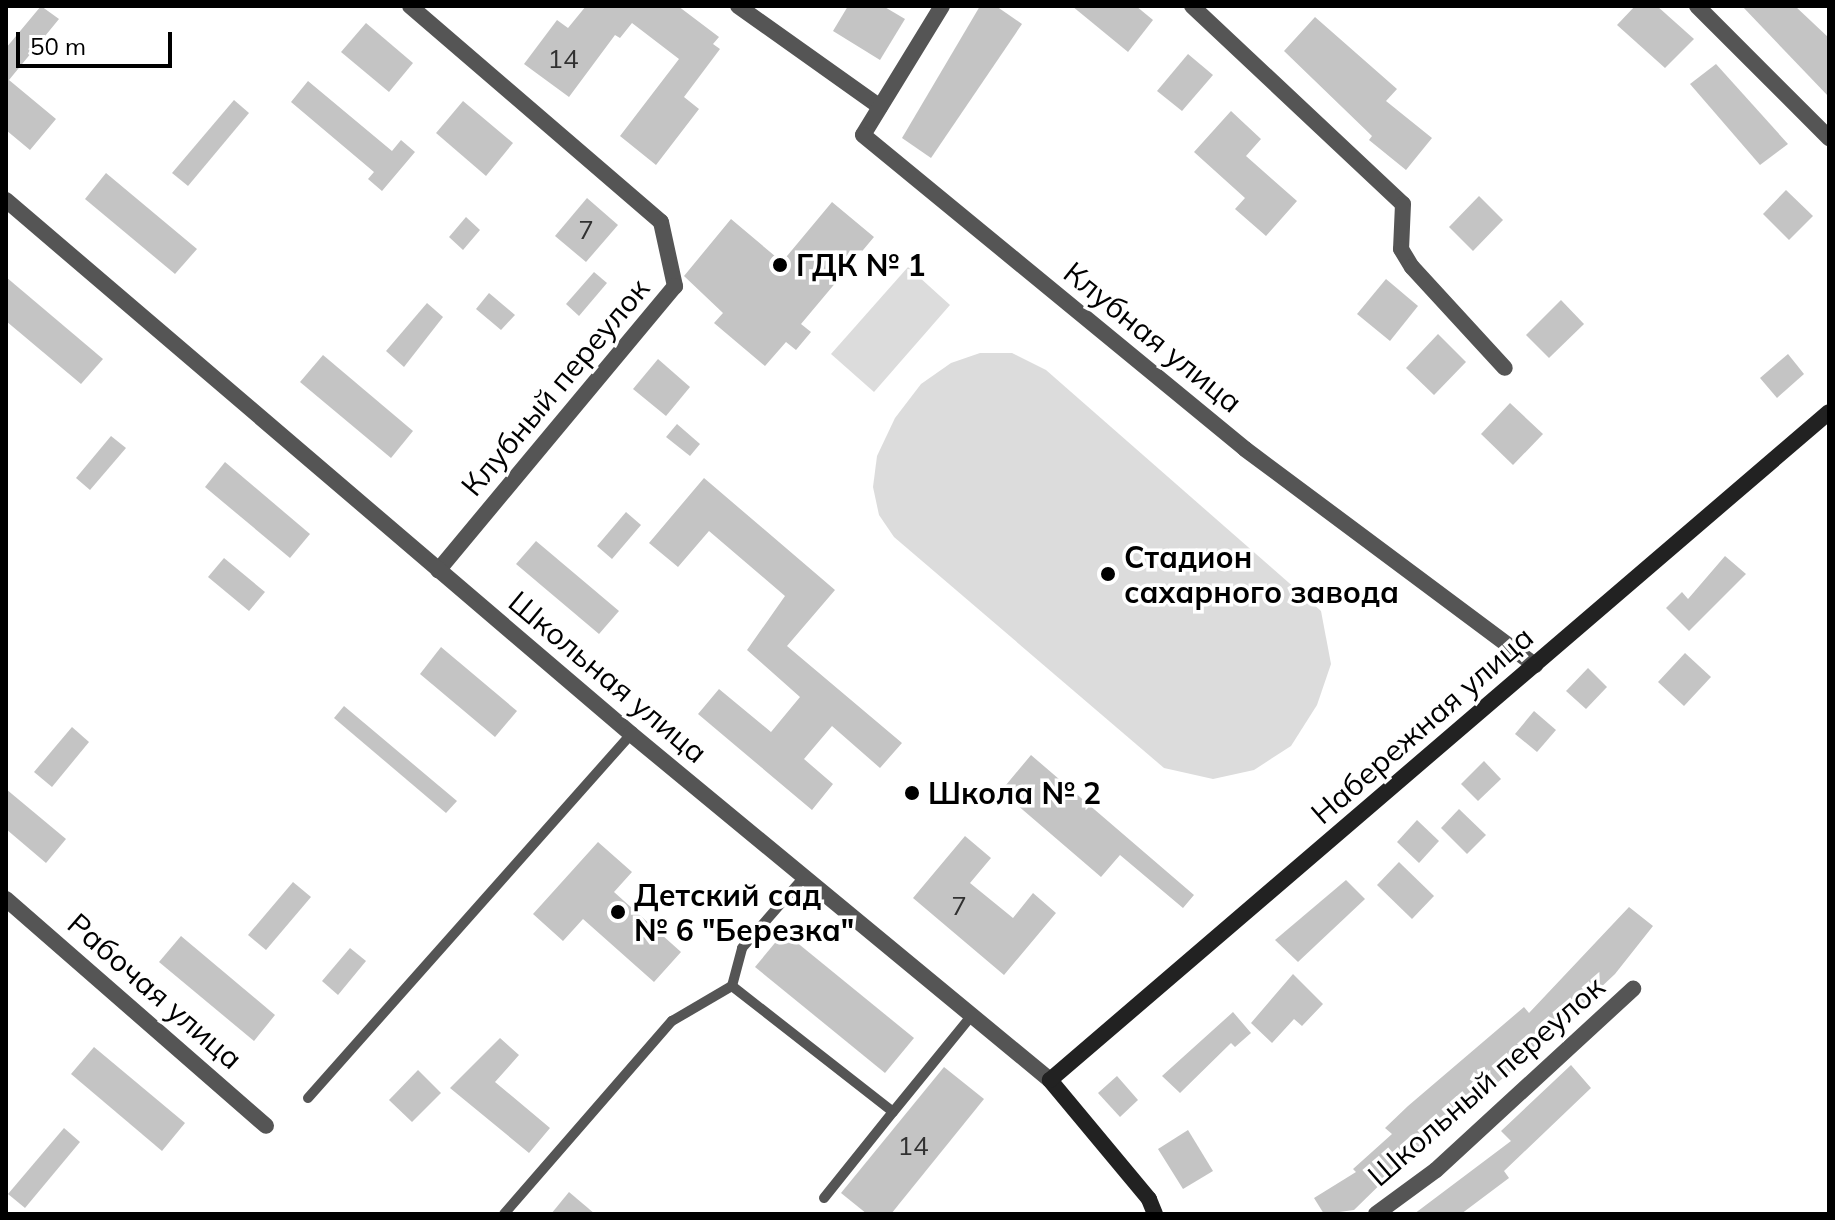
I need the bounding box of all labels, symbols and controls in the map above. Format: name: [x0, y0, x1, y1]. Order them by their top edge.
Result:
scale bar: [20, 16, 176, 66]
text: 50 m: [30, 31, 86, 61]
house number: 14: [547, 43, 579, 75]
house number: 7: [578, 214, 594, 246]
place label: ГДК № 1: [796, 247, 925, 283]
street label: Клубная улица: [1057, 254, 1249, 420]
marker: ГДК № 1: [771, 256, 789, 274]
street label: Клубный переулок: [454, 271, 656, 503]
place label: Стадион сахарного завода: [1124, 539, 1399, 610]
marker: Стадион сахарного завода: [1099, 565, 1117, 583]
street label: Школьная улица: [502, 584, 714, 770]
street label: Набережная улица: [1304, 619, 1540, 831]
place label: Школа № 2: [928, 775, 1101, 811]
marker: Школа № 2: [903, 784, 921, 802]
place label: Детский сад № 6 "Березка": [634, 877, 854, 948]
house number: 7: [951, 890, 967, 922]
marker: Детский сад № 6 "Березка": [609, 903, 627, 921]
street label: Рабочая улица: [60, 905, 250, 1077]
street label: Школьный переулок: [1360, 969, 1612, 1193]
house number: 14: [897, 1130, 929, 1162]

